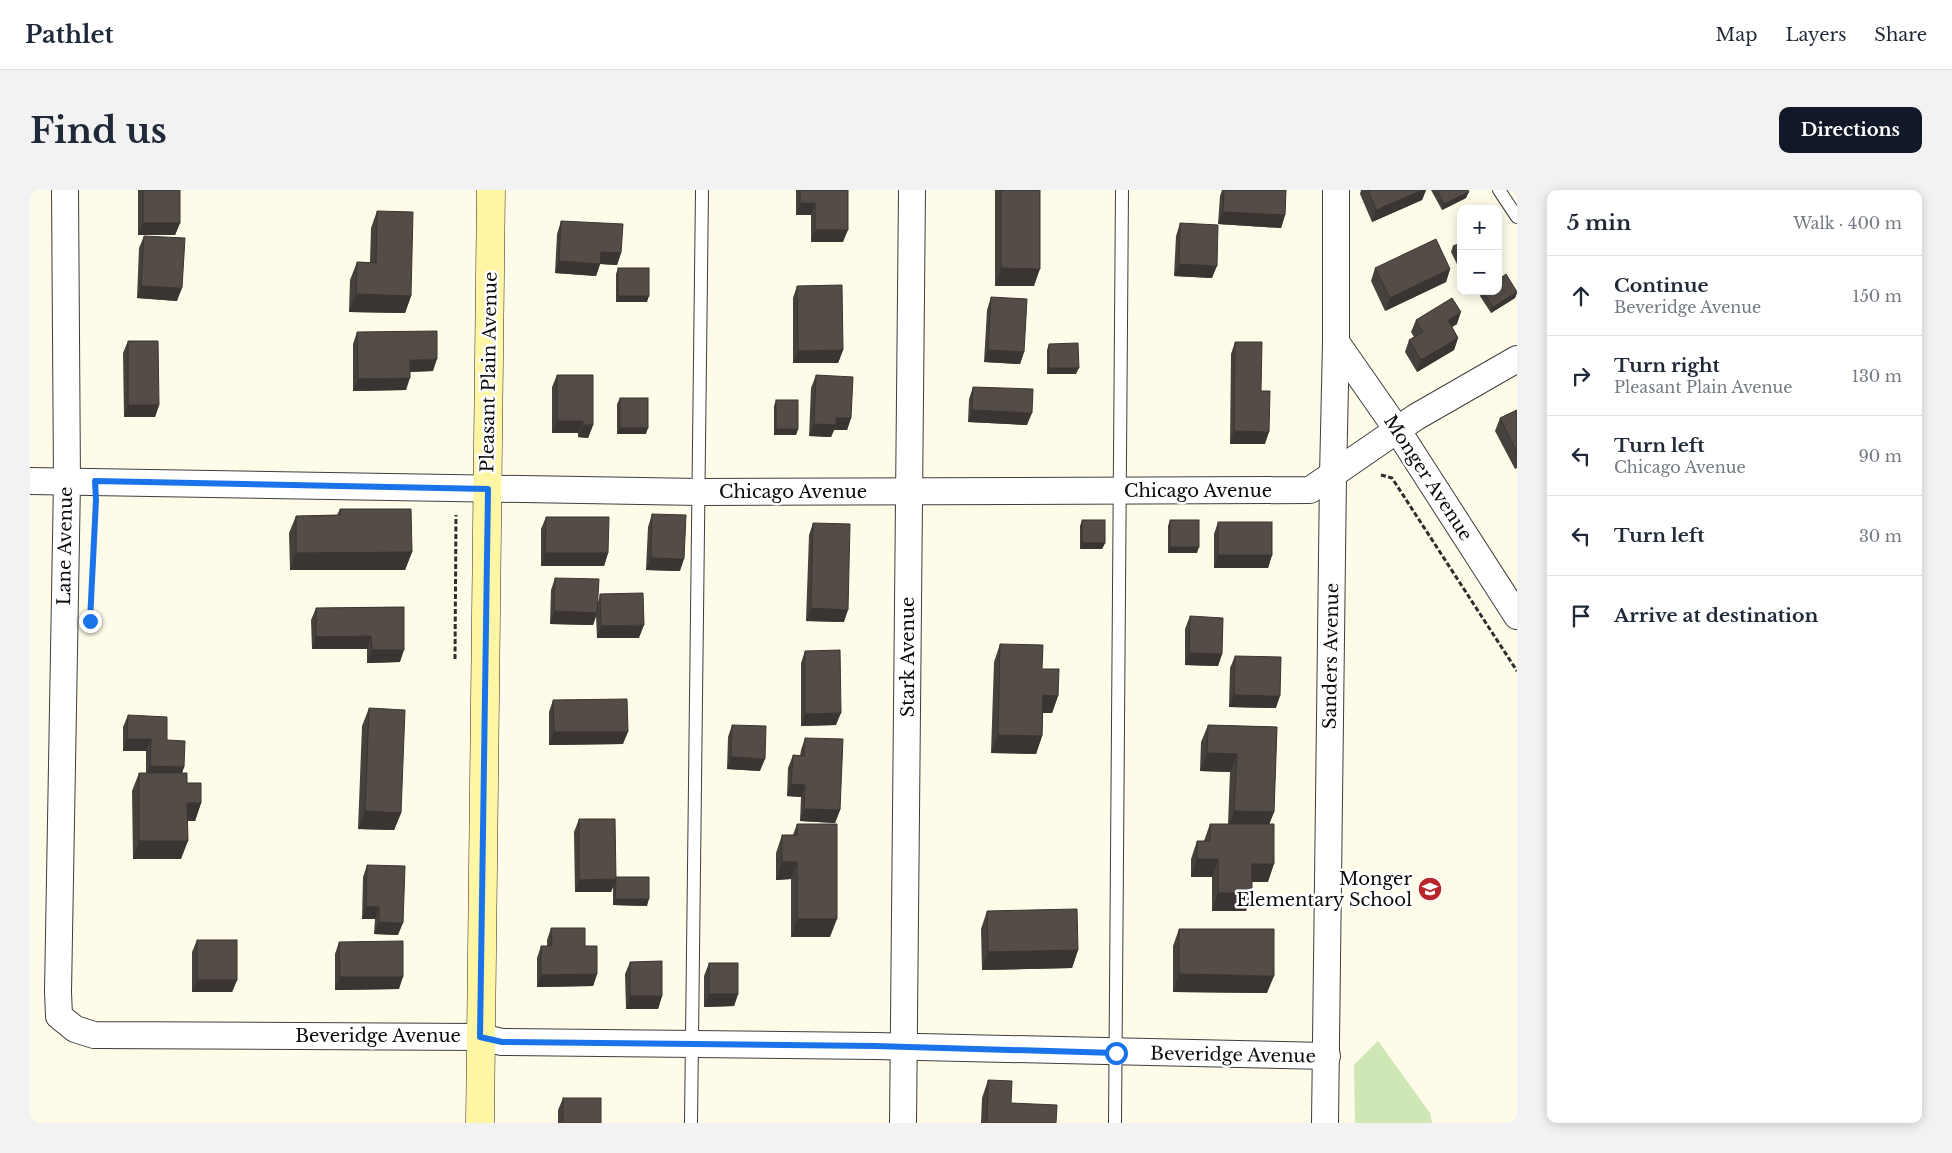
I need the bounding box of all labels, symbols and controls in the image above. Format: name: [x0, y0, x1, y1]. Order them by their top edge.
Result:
text: Pathlet: [25, 20, 114, 49]
text: Map: [1716, 24, 1757, 46]
text: Layers: [1785, 24, 1846, 46]
text: Share: [1874, 24, 1927, 46]
button: Directions: [1779, 107, 1922, 153]
text: Find us: [30, 109, 167, 152]
map controls: [1457, 205, 1502, 295]
button: +: [1457, 205, 1502, 250]
text: 5 min: [1567, 210, 1631, 236]
text: Walk · 400 m: [1793, 213, 1902, 233]
button: −: [1457, 250, 1502, 295]
street label: Pleasant Plain Avenue: [476, 271, 502, 473]
text: Continue: [1614, 274, 1709, 297]
icon: ahead: [1567, 282, 1595, 310]
text: 150 m: [1853, 286, 1902, 306]
text: Beveridge Avenue: [1614, 297, 1761, 317]
text: Turn right: [1614, 354, 1720, 377]
icon: right: [1567, 362, 1595, 390]
text: 130 m: [1852, 366, 1902, 386]
text: Pleasant Plain Avenue: [1614, 377, 1792, 397]
street label: Monger Avenue: [1379, 411, 1477, 545]
text: Turn left: [1614, 434, 1705, 457]
icon: left: [1567, 442, 1595, 470]
text: 90 m: [1859, 446, 1902, 466]
text: Chicago Avenue: [1614, 457, 1746, 477]
street label: Chicago Avenue: [1124, 480, 1272, 502]
street label: Chicago Avenue: [719, 481, 867, 503]
street label: Lane Avenue: [53, 486, 77, 606]
icon: left: [1567, 522, 1595, 550]
text: Turn left: [1614, 524, 1705, 547]
text: 30 m: [1859, 526, 1902, 546]
street label: Sanders Avenue: [1319, 583, 1343, 729]
street label: Stark Avenue: [897, 597, 919, 717]
icon: arrive: [1567, 602, 1595, 630]
text: Arrive at destination: [1614, 604, 1818, 627]
route end: [79, 610, 102, 633]
place label: Monger Elementary School: [1236, 868, 1412, 911]
school or university icon: Monger Elementary School: [1417, 876, 1443, 902]
street label: Beveridge Avenue: [295, 1025, 461, 1047]
route start: [1105, 1042, 1128, 1065]
street label: Beveridge Avenue: [1150, 1043, 1316, 1067]

